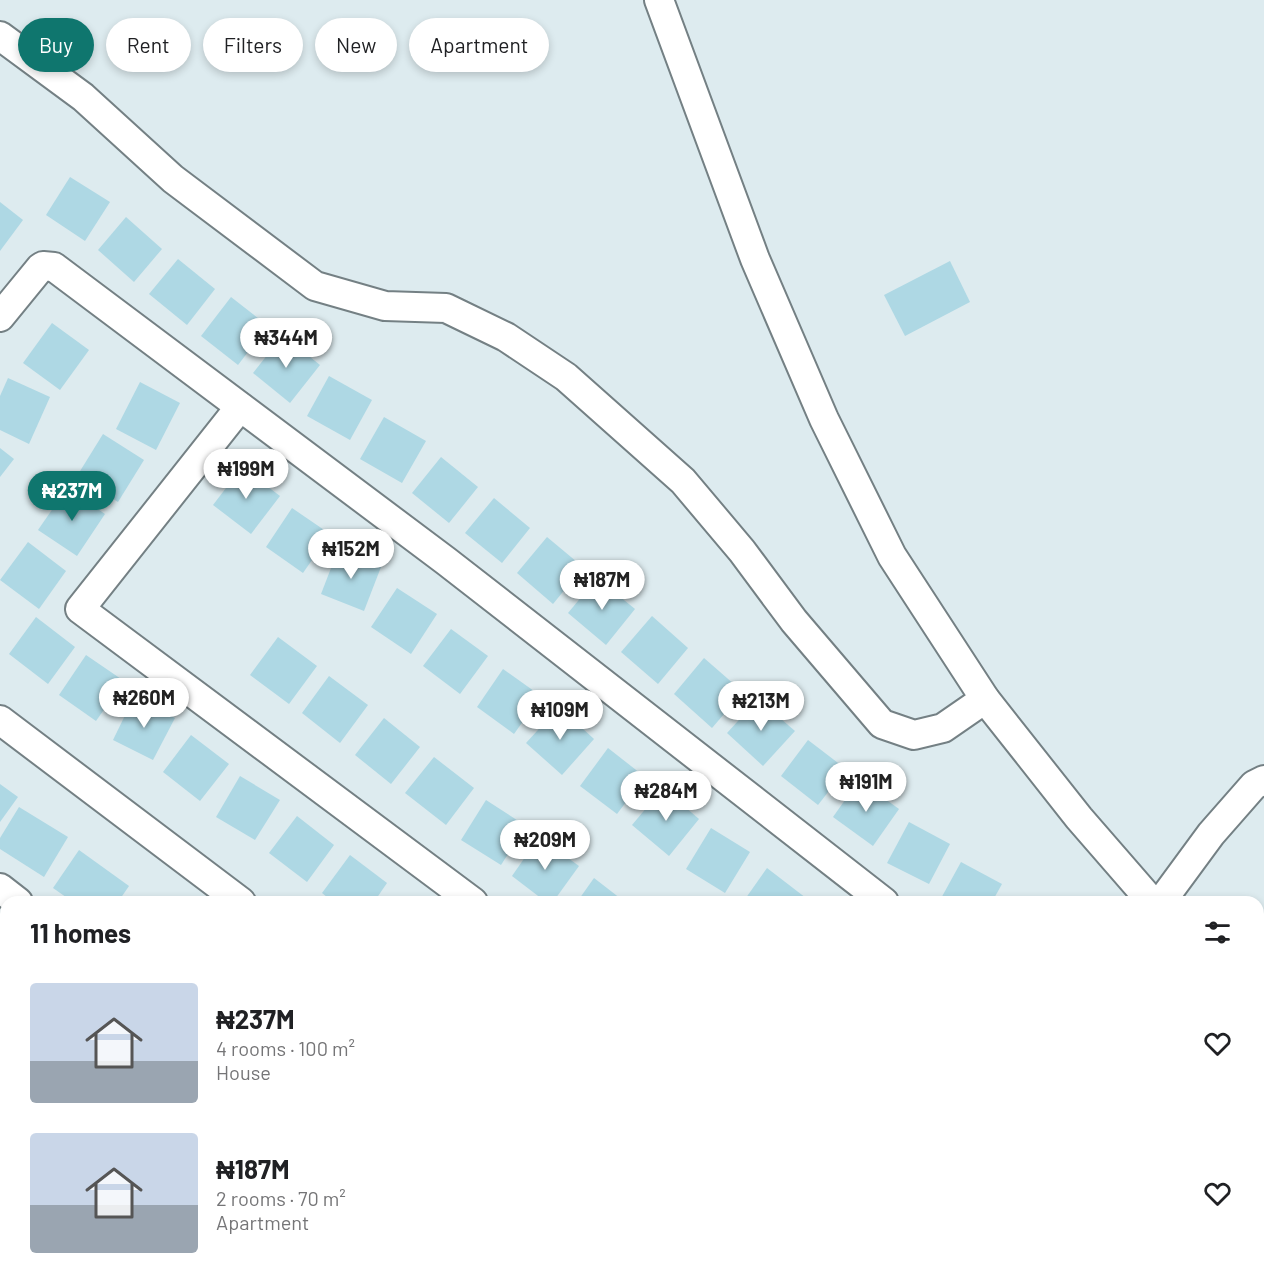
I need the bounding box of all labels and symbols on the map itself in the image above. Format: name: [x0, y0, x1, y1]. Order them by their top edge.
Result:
pin: ₦344M: [244, 318, 328, 369]
pin: ₦199M: [204, 449, 288, 500]
pin: ₦237M: [30, 471, 114, 522]
pin: ₦152M: [309, 529, 393, 580]
pin: ₦187M: [560, 560, 644, 611]
pin: ₦260M: [102, 678, 186, 729]
pin: ₦213M: [719, 681, 803, 732]
pin: ₦109M: [518, 690, 602, 741]
pin: ₦191M: [824, 762, 908, 813]
pin: ₦284M: [624, 771, 708, 822]
pin: ₦209M: [503, 820, 587, 871]

